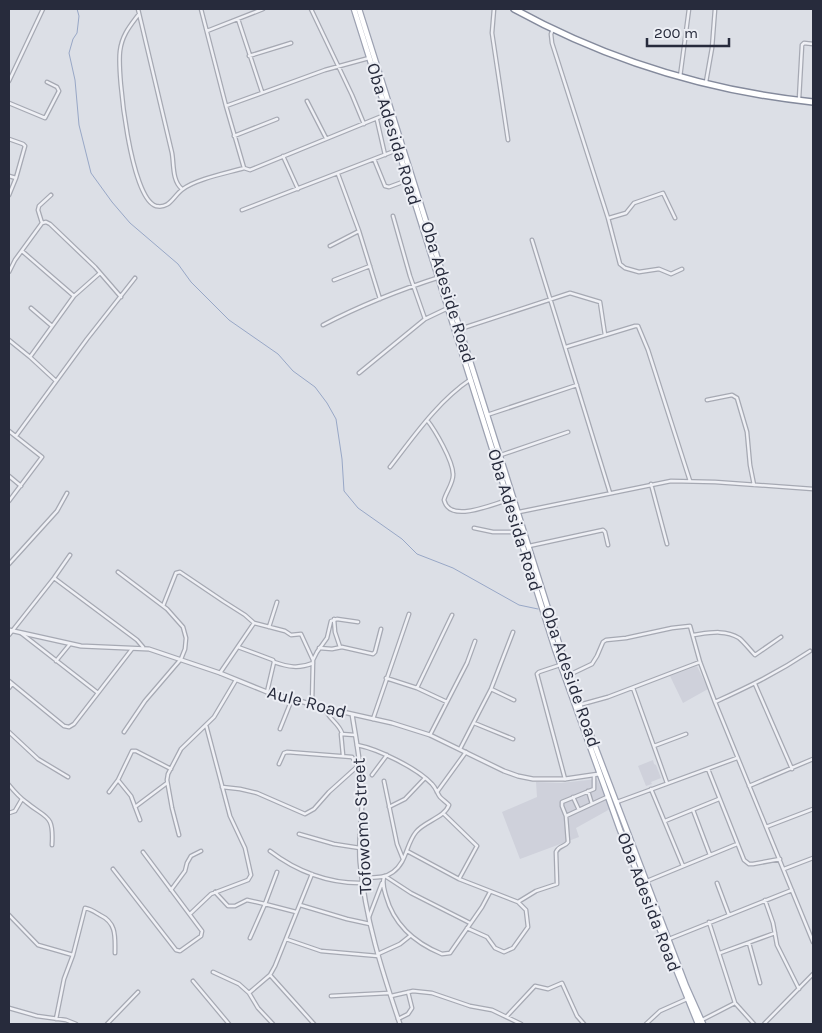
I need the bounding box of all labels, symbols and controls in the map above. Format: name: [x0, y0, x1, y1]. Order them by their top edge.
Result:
scale bar: [647, 15, 730, 47]
text: 200 m: [654, 24, 698, 42]
street label: Oba Adesida Road: [362, 60, 426, 208]
street label: Oba Adeside Road: [416, 218, 480, 366]
street label: Oba Adesida Road: [483, 446, 547, 594]
street label: Oba Adeside Road: [537, 604, 605, 750]
street label: Aule Road: [265, 681, 349, 723]
street label: Tofowomo Street: [347, 757, 377, 895]
street label: Oba Adesida Road: [612, 829, 686, 975]

